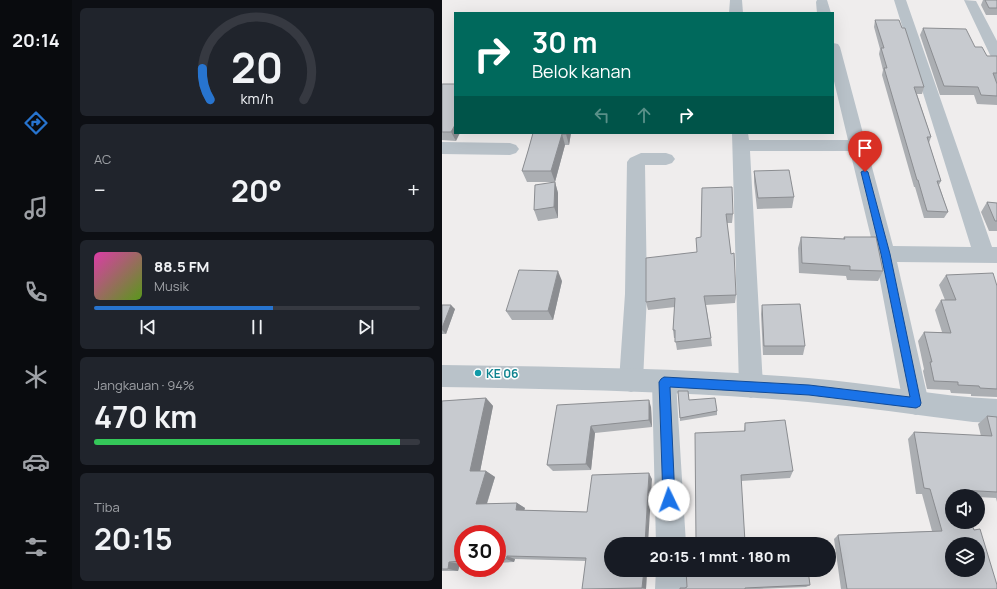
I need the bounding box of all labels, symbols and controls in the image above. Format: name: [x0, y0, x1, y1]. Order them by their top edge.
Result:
text: 30 m: [532, 23, 597, 61]
text: 20:14: [12, 28, 60, 52]
icon: right: [466, 28, 518, 80]
text: 20: [231, 39, 283, 95]
text: Belok kanan: [532, 59, 631, 83]
text: km/h: [240, 89, 274, 108]
icon: left: [591, 104, 613, 126]
icon: ahead: [633, 104, 655, 126]
icon: right: [675, 104, 697, 126]
icon: directions: [22, 109, 50, 137]
pin: [848, 131, 882, 172]
icon: arrive: [854, 137, 876, 159]
text: AC: [94, 150, 111, 168]
text: 20°: [231, 170, 282, 211]
text: −: [94, 175, 106, 205]
text: +: [407, 175, 420, 205]
icon: music: [22, 194, 50, 222]
text: 88.5 FM: [154, 256, 209, 277]
text: Musik: [154, 277, 189, 295]
icon: phone: [22, 278, 50, 306]
icon: previous: [137, 316, 159, 338]
icon: pause: [246, 316, 268, 338]
icon: next: [355, 316, 377, 338]
icon: climate: [22, 363, 50, 391]
place label: KE 06: [486, 365, 519, 382]
marker: KE 06: [473, 368, 483, 378]
text: Jangkauan · 94%: [94, 376, 195, 394]
text: 470 km: [94, 396, 197, 437]
icon: car: [22, 448, 50, 476]
position arrow: [648, 479, 690, 521]
map controls: [945, 489, 985, 577]
button: sound: [945, 489, 985, 529]
text: Tiba: [94, 498, 120, 516]
text: 20:15: [94, 518, 173, 559]
speed limit sign: 30: [454, 525, 506, 577]
icon: filters: [22, 533, 50, 561]
button: layers: [945, 537, 985, 577]
text: 20:15 · 1 mnt · 180 m: [650, 546, 790, 567]

